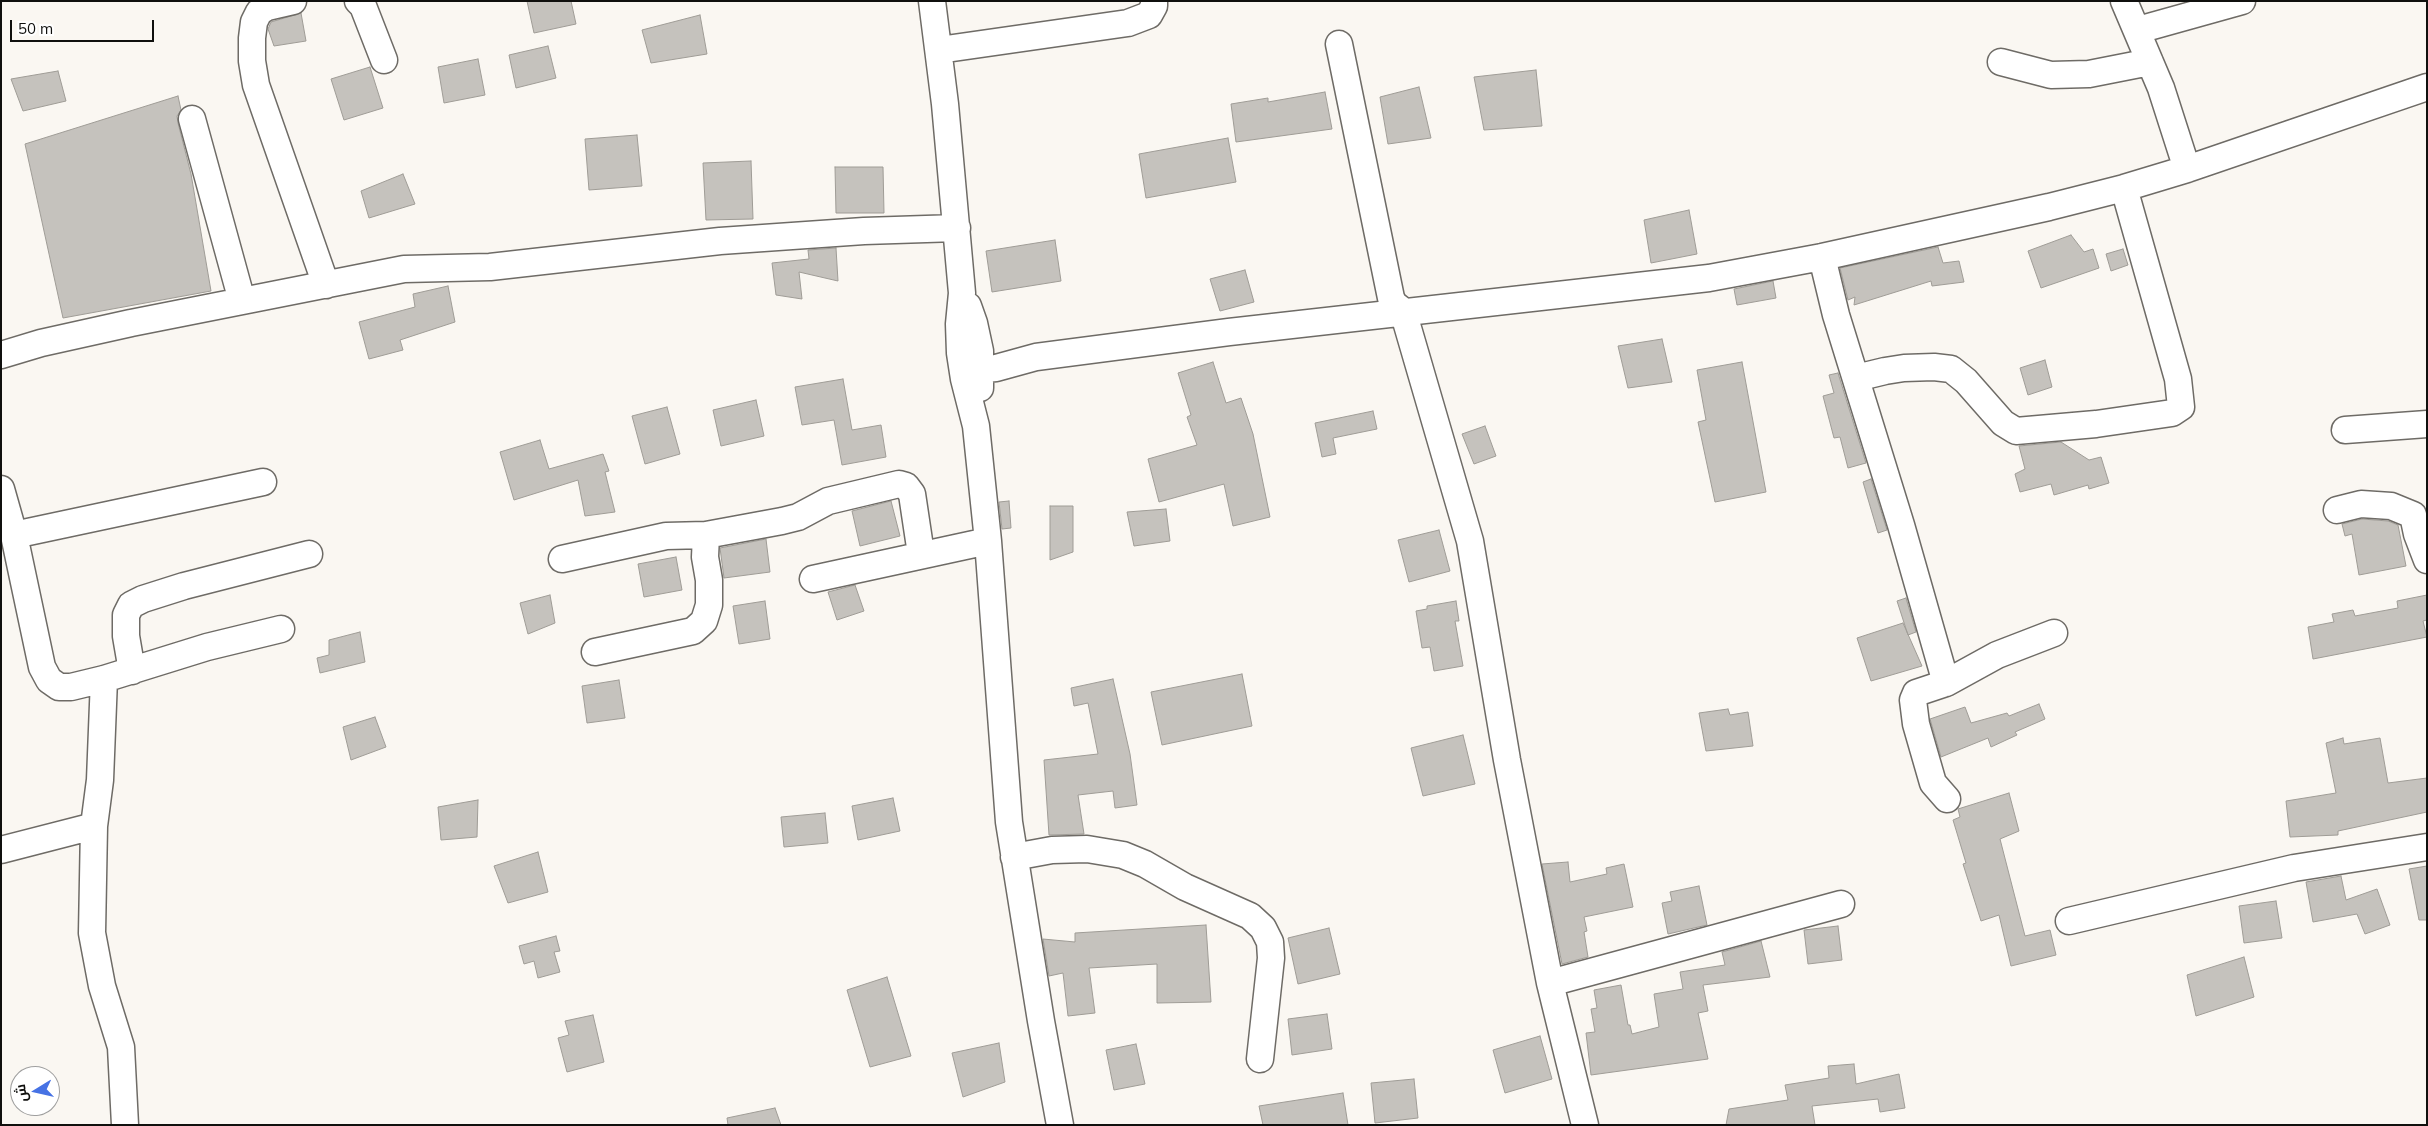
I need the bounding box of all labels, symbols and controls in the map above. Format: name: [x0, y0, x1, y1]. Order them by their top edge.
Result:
scale bar: [12, 10, 156, 42]
text: 50 m: [18, 19, 53, 38]
north arrow: [10, 1066, 60, 1116]
text: ش: [11, 1083, 31, 1103]

